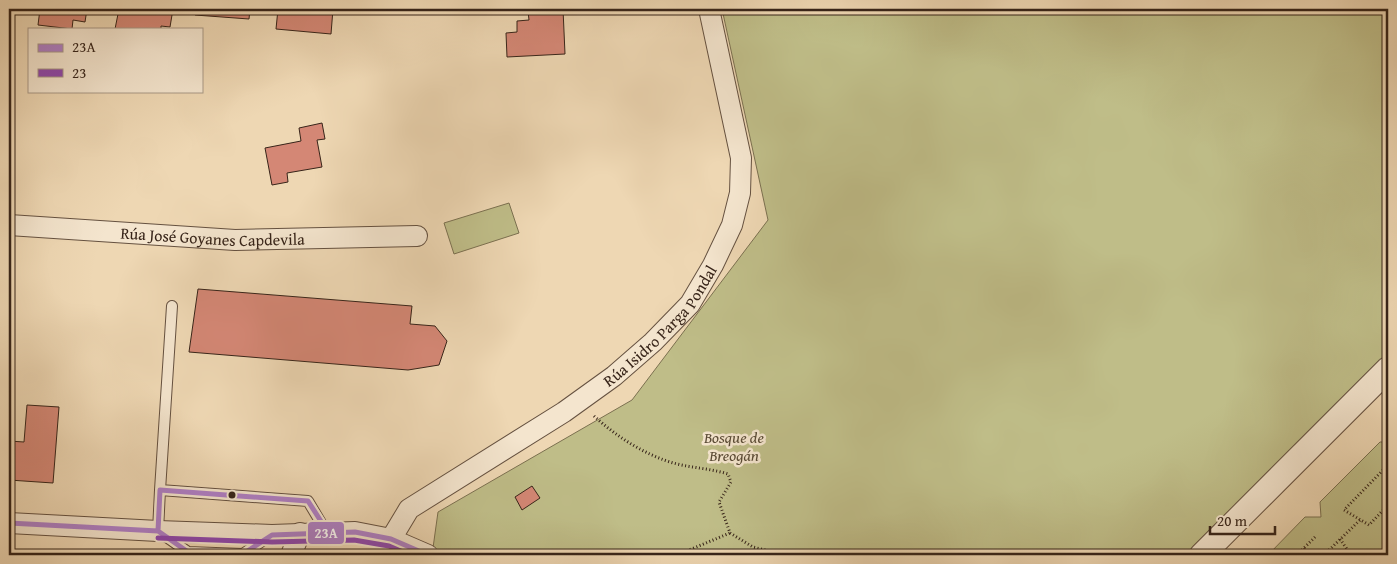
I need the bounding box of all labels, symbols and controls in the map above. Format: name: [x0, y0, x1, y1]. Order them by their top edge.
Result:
legend: [28, 28, 202, 92]
text: 23A: [72, 36, 96, 57]
text: 23: [72, 62, 86, 83]
street label: Rúa José Goyanes Capdevila: [120, 220, 305, 252]
street label: Rúa Isidro Parga Pondal: [598, 260, 723, 392]
park label: Bosque de Breogán: [703, 425, 765, 467]
unlabelled marker: [227, 490, 237, 500]
scale bar: [1210, 504, 1274, 536]
text: 20 m: [1217, 510, 1248, 531]
line badge: 23A: [307, 521, 345, 545]
text: 23A: [314, 523, 338, 543]

